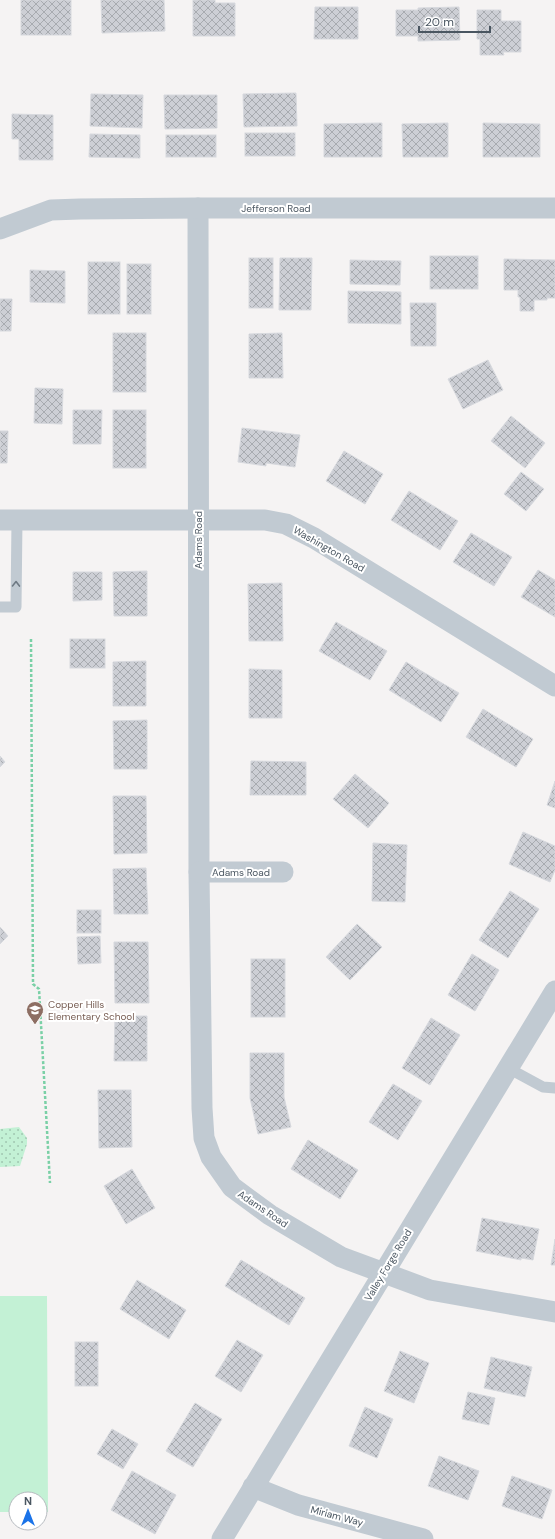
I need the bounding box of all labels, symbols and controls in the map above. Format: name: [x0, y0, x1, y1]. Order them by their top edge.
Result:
scale bar: [419, 8, 490, 34]
text: 20 m: [425, 14, 454, 30]
street label: Jefferson Road: [241, 202, 311, 215]
street label: Adams Road: [192, 511, 205, 569]
street label: Washington Road: [291, 523, 367, 575]
one-way arrow: [12, 581, 20, 587]
street label: Adams Road: [212, 866, 270, 879]
place label: Copper Hills Elementary School: [48, 998, 135, 1023]
school or university icon: Copper Hills Elementary School: [25, 1000, 45, 1025]
street label: Adams Road: [235, 1187, 291, 1231]
street label: Valley Forge Road: [361, 1227, 415, 1303]
north arrow: [8, 1491, 48, 1531]
text: N: [24, 1494, 32, 1508]
street label: Miriam Way: [309, 1503, 365, 1529]

